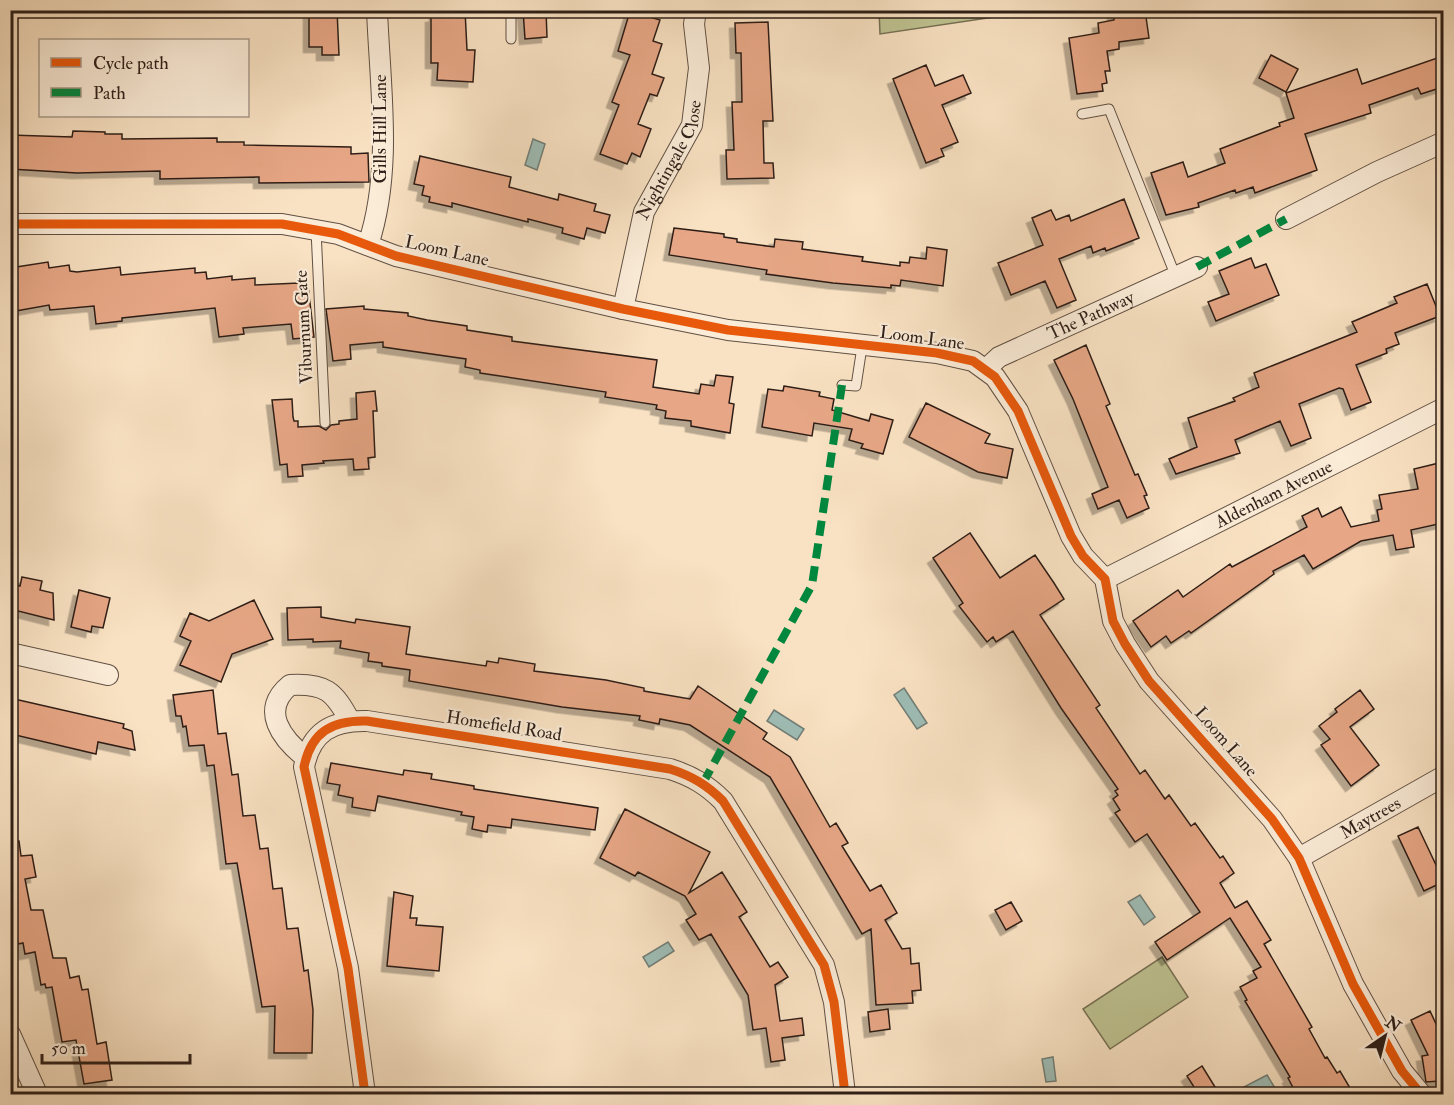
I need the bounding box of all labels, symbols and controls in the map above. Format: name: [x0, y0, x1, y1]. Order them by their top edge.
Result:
legend: [39, 39, 249, 117]
text: Cycle path: [93, 52, 169, 75]
street label: Gills Hill Lane: [369, 74, 392, 183]
text: Path: [93, 82, 126, 105]
street label: Nightingale Close: [631, 98, 707, 224]
street label: Loom Lane: [403, 230, 492, 272]
street label: Viburnum Gate: [290, 269, 318, 385]
street label: The Pathway: [1044, 285, 1139, 345]
street label: Loom Lane: [878, 321, 966, 355]
street label: Aldenham Avenue: [1210, 454, 1337, 534]
street label: Loom Lane: [1189, 702, 1263, 782]
street label: Homefield Road: [444, 706, 564, 747]
street label: Maytrees: [1336, 791, 1405, 844]
north arrow: [1355, 1006, 1415, 1066]
text: N: [1381, 1012, 1405, 1037]
scale bar: [42, 1027, 190, 1065]
text: 50 m: [51, 1037, 86, 1060]

